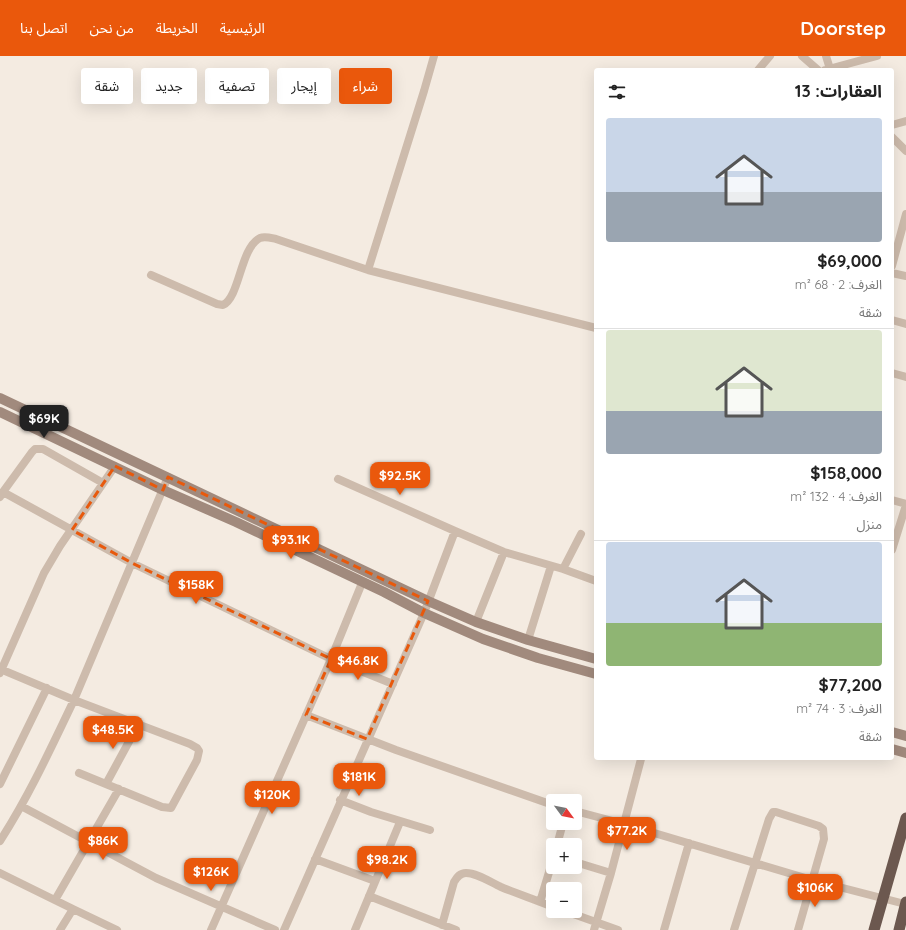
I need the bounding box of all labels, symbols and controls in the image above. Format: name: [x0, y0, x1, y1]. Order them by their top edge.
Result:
text: Doorstep: [800, 16, 886, 40]
text: اتصل بنا: [20, 19, 68, 37]
text: من نحن: [90, 19, 134, 37]
text: الخريطة: [156, 19, 198, 37]
text: الرئيسية: [220, 19, 265, 37]
chip: شقة: [81, 68, 133, 104]
chip: جديد: [141, 68, 197, 104]
chip: تصفية: [205, 68, 269, 104]
chip: إيجار: [277, 68, 331, 104]
chip: شراء: [339, 68, 392, 104]
text: العقارات: 13: [795, 80, 882, 101]
icon: filters: [606, 81, 628, 103]
icon: home: [708, 144, 780, 216]
text: $69,000: [817, 250, 882, 271]
text: الغرف: 2 · 68 m²: [795, 276, 882, 292]
text: شقة: [859, 304, 882, 320]
icon: home: [708, 356, 780, 428]
pin: $69K: [20, 405, 68, 439]
text: $69K: [29, 410, 59, 426]
pin: $92.5K: [367, 462, 433, 496]
text: $158,000: [810, 462, 882, 483]
text: $92.5K: [379, 467, 421, 483]
text: الغرف: 4 · 132 m²: [790, 488, 882, 504]
text: منزل: [857, 516, 882, 532]
pin: $93.1K: [258, 526, 324, 560]
text: $93.1K: [272, 531, 310, 547]
icon: home: [708, 568, 780, 640]
pin: $158K: [168, 571, 224, 605]
text: $158K: [178, 576, 214, 592]
pin: $46.8K: [325, 647, 391, 681]
text: $46.8K: [337, 652, 379, 668]
text: $77,200: [818, 674, 882, 695]
text: الغرف: 3 · 74 m²: [796, 700, 882, 716]
pin: $48.5K: [80, 716, 146, 750]
text: $48.5K: [92, 721, 134, 737]
text: شقة: [859, 728, 882, 744]
pin: $181K: [331, 763, 387, 797]
text: $181K: [342, 768, 376, 784]
pin: $120K: [244, 781, 300, 815]
text: $120K: [254, 786, 290, 802]
north arrow: [546, 794, 582, 830]
map controls: [546, 794, 582, 918]
pin: $77.2K: [594, 817, 660, 851]
text: $77.2K: [607, 822, 647, 838]
pin: $86K: [79, 827, 127, 861]
text: $86K: [88, 832, 118, 848]
button: +: [546, 838, 582, 874]
pin: $98.2K: [354, 846, 420, 880]
text: $98.2K: [366, 851, 408, 867]
pin: $126K: [183, 858, 239, 892]
text: $126K: [193, 863, 229, 879]
pin: $106K: [787, 874, 843, 908]
text: $106K: [797, 879, 833, 895]
button: −: [546, 882, 582, 918]

